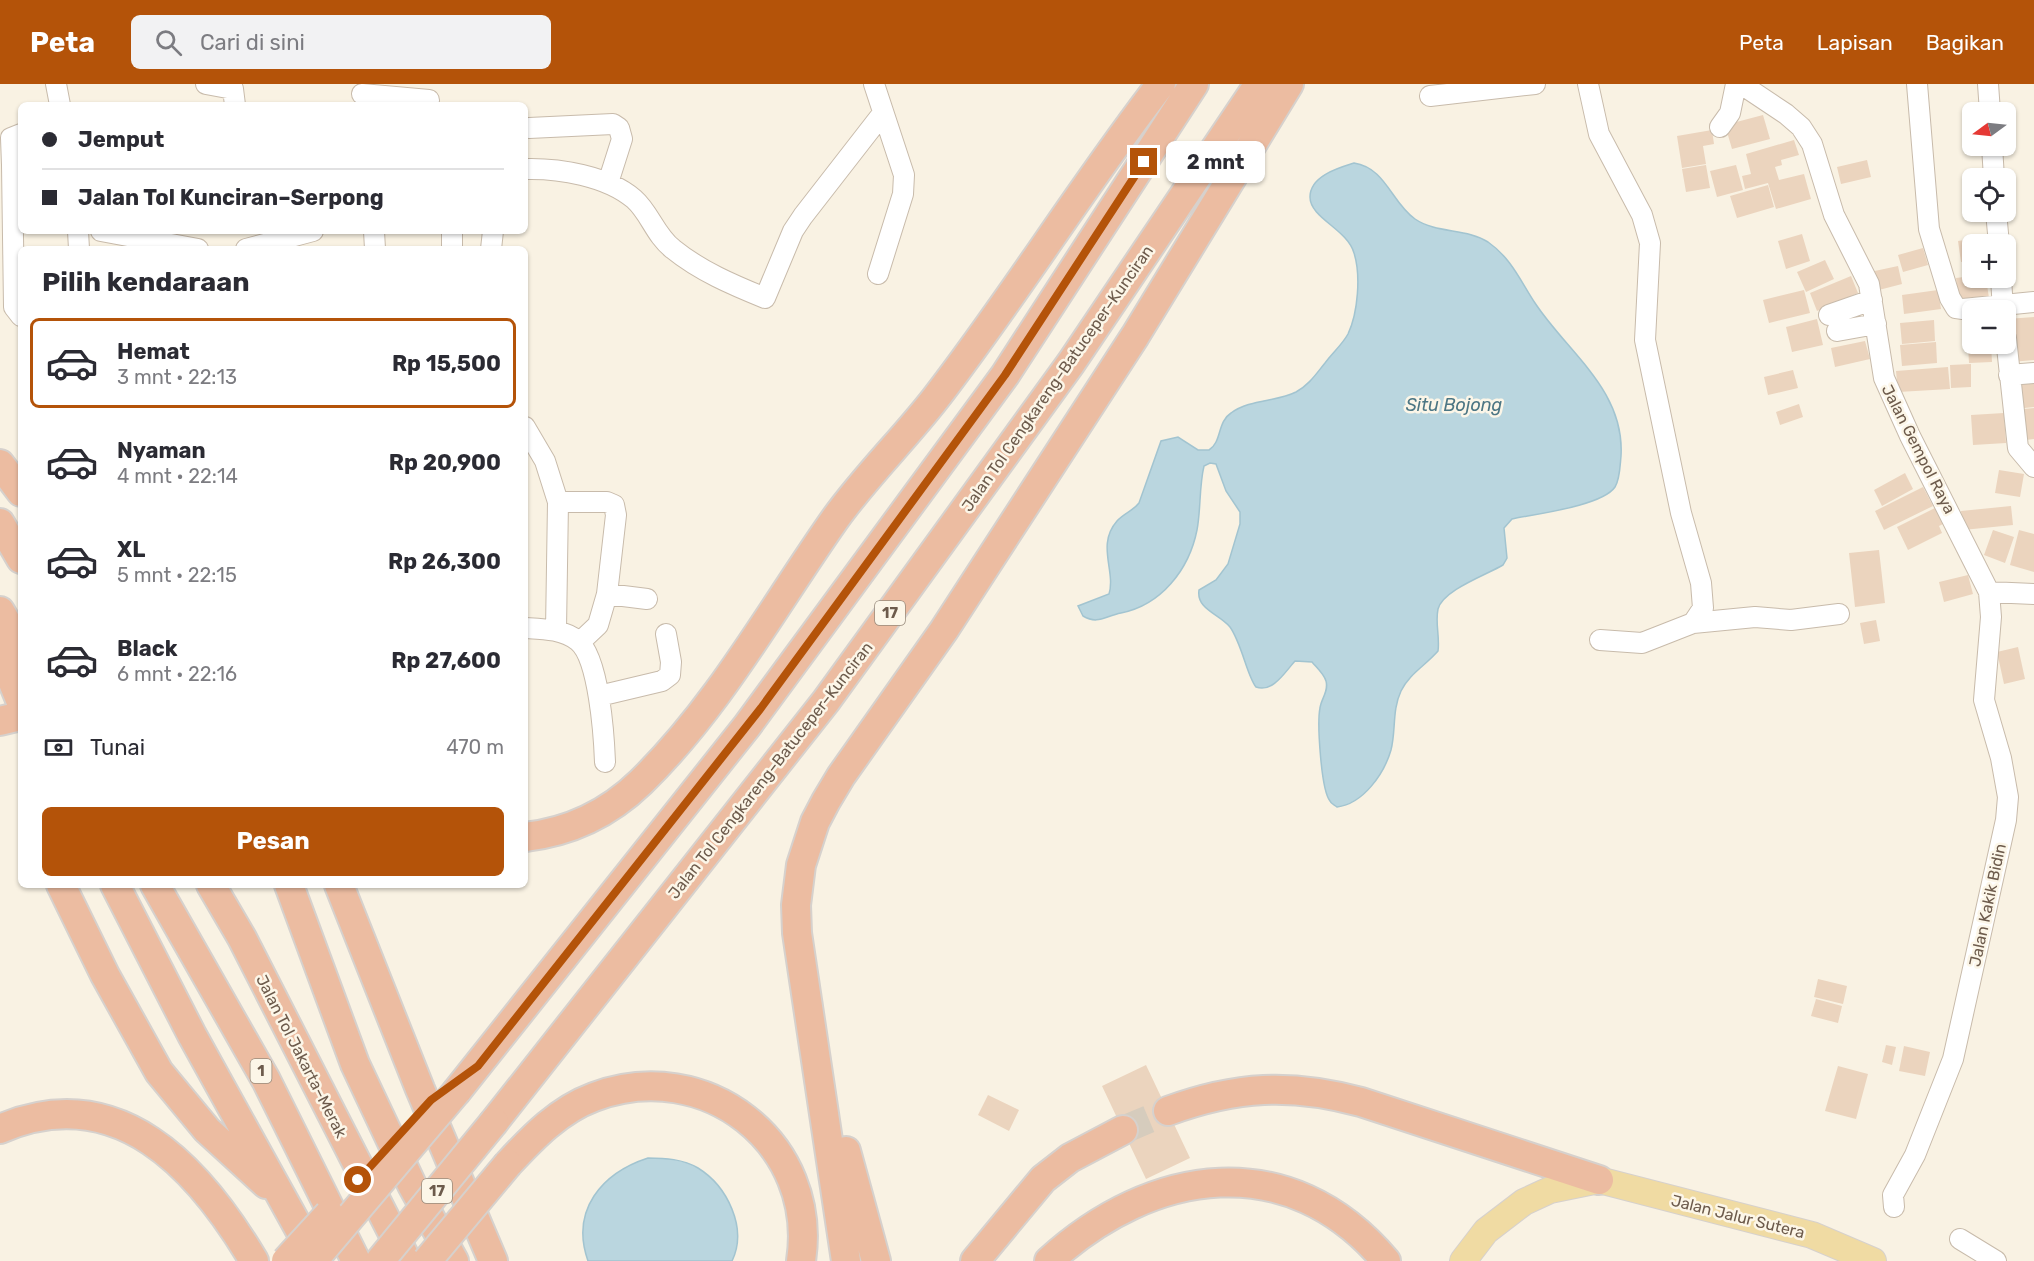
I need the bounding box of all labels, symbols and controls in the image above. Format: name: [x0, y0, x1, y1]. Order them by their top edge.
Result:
search box: [131, 15, 551, 69]
text: Peta: [30, 26, 95, 59]
icon: search: [152, 26, 185, 59]
text: Cari di sini: [200, 29, 305, 56]
text: Peta: [1739, 30, 1784, 55]
text: Lapisan: [1817, 30, 1893, 55]
text: Bagikan: [1926, 30, 2004, 55]
north arrow: [1962, 102, 2016, 156]
map controls: [1962, 102, 2016, 354]
text: Jemput: [78, 126, 164, 153]
callout: 2 mnt: [1165, 141, 1264, 183]
route end: [1130, 148, 1157, 175]
text: 2 mnt: [1187, 150, 1244, 174]
button: locate: [1962, 168, 2016, 222]
text: Jalan Tol Kunciran–Serpong: [78, 184, 384, 211]
button: +: [1962, 234, 2016, 288]
street label: Jalan Tol Cengkareng–Batuceper–Kunciran: [958, 242, 1157, 515]
text: Pilih kendaraan: [42, 266, 250, 298]
button: −: [1962, 300, 2016, 354]
icon: car: [45, 336, 99, 390]
text: Hemat: [117, 338, 190, 365]
text: Rp 15,500: [392, 350, 501, 377]
text: 3 mnt · 22:13: [117, 365, 237, 389]
street label: Jalan Gempol Raya: [1878, 381, 1959, 517]
water label: Situ Bojong: [1406, 394, 1503, 416]
icon: car: [45, 435, 99, 489]
text: Nyaman: [117, 437, 206, 464]
text: Rp 20,900: [389, 449, 501, 476]
text: 4 mnt · 22:14: [117, 464, 238, 488]
icon: car: [45, 534, 99, 588]
text: XL: [117, 536, 145, 563]
text: Rp 26,300: [388, 548, 501, 575]
text: 5 mnt · 22:15: [117, 563, 237, 587]
road number: 17: [875, 601, 905, 625]
icon: car: [45, 633, 99, 687]
text: Black: [117, 635, 178, 662]
street label: Jalan Tol Cengkareng–Batuceper–Kunciran: [664, 638, 877, 902]
text: Rp 27,600: [391, 647, 501, 674]
text: 6 mnt · 22:16: [117, 662, 237, 686]
icon: cash: [42, 731, 75, 764]
text: Tunai: [90, 734, 145, 761]
text: 470 m: [446, 735, 504, 759]
button: Pesan: [42, 807, 504, 876]
street label: Jalan Kakik Bidin: [1965, 842, 2010, 968]
street label: Jalan Tol Jakarta–Merak: [252, 972, 351, 1142]
road number: 1: [250, 1059, 272, 1083]
route start: [344, 1166, 371, 1193]
road number: 17: [422, 1179, 452, 1203]
street label: Jalan Jalur Sutera: [1669, 1191, 1807, 1242]

